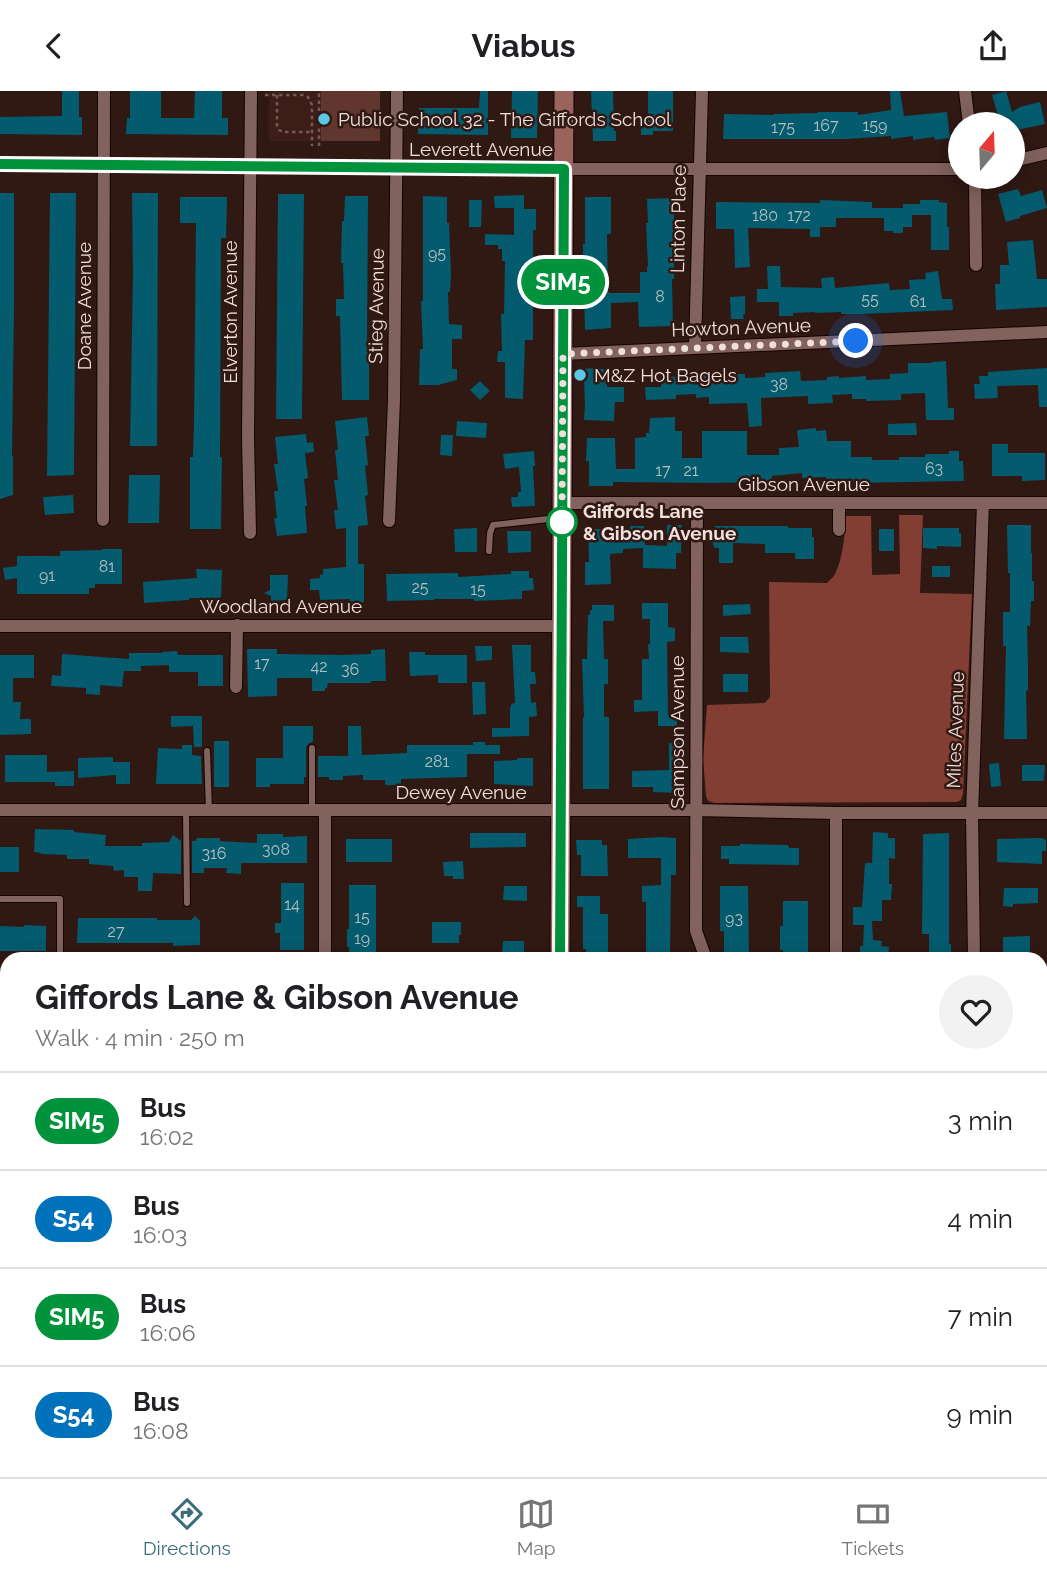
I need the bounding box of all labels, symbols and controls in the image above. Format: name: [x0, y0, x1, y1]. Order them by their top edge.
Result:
icon: back: [35, 27, 73, 65]
text: Viabus: [471, 27, 576, 64]
icon: share: [974, 27, 1012, 65]
place label: Public School 32 - The Giffords School: [338, 108, 672, 130]
marker: Public School 32 - The Giffords School: [316, 111, 332, 127]
north arrow: [948, 112, 1026, 189]
map controls: [948, 112, 1025, 189]
house number: 167: [813, 116, 839, 135]
house number: 159: [863, 116, 887, 135]
house number: 175: [771, 118, 795, 137]
street label: Leverett Avenue: [409, 138, 553, 160]
street label: Linton Place: [666, 165, 690, 273]
house number: 180: [752, 206, 778, 225]
house number: 172: [787, 206, 811, 225]
street label: Elverton Avenue: [219, 240, 241, 384]
street label: Doane Avenue: [73, 242, 95, 370]
house number: 95: [428, 244, 446, 263]
street label: Stieg Avenue: [364, 248, 388, 364]
line badge: SIM5: [514, 259, 612, 305]
text: SIM5: [535, 267, 591, 296]
house number: 8: [655, 287, 665, 306]
house number: 55: [861, 290, 879, 309]
house number: 61: [910, 292, 926, 311]
street label: Howton Avenue: [671, 314, 811, 340]
your location: [838, 323, 873, 358]
place label: M&Z Hot Bagels: [594, 364, 737, 386]
marker: M&Z Hot Bagels: [572, 367, 588, 383]
house number: 38: [770, 375, 788, 394]
house number: 63: [925, 459, 943, 478]
house number: 17: [655, 461, 671, 480]
house number: 21: [683, 461, 699, 480]
street label: Gibson Avenue: [738, 473, 870, 495]
place label: Giffords Lane & Gibson Avenue: [583, 500, 736, 544]
marker: Giffords Lane & Gibson Avenue: [547, 507, 577, 537]
house number: 81: [99, 557, 115, 576]
house number: 91: [39, 566, 55, 585]
house number: 25: [411, 578, 429, 597]
house number: 15: [470, 580, 486, 599]
street label: Woodland Avenue: [200, 595, 362, 617]
house number: 17: [254, 654, 270, 673]
street label: Sampson Avenue: [666, 655, 688, 809]
house number: 42: [310, 657, 328, 676]
house number: 36: [341, 660, 359, 679]
street label: Miles Avenue: [942, 671, 968, 789]
house number: 281: [425, 752, 449, 771]
street label: Dewey Avenue: [395, 781, 527, 803]
house number: 308: [262, 840, 290, 859]
house number: 316: [201, 844, 227, 863]
house number: 14: [284, 895, 300, 914]
house number: 15: [354, 908, 370, 927]
house number: 93: [725, 909, 743, 928]
house number: 27: [108, 922, 125, 941]
house number: 19: [354, 929, 370, 948]
button: heart: [939, 975, 1013, 1049]
text: Giffords Lane & Gibson Avenue: [35, 978, 519, 1017]
text: Walk · 4 min · 250 m: [35, 1024, 245, 1051]
text: Bus: [140, 1093, 186, 1123]
text: SIM5: [49, 1106, 105, 1135]
text: 3 min: [948, 1106, 1013, 1136]
text: 16:02: [140, 1123, 194, 1150]
text: Bus: [133, 1191, 180, 1221]
text: S54: [53, 1204, 94, 1233]
text: 4 min: [947, 1204, 1013, 1234]
text: 16:03: [133, 1221, 187, 1248]
text: Bus: [140, 1289, 186, 1319]
text: SIM5: [49, 1302, 105, 1331]
text: 7 min: [948, 1302, 1013, 1332]
text: 16:06: [140, 1319, 196, 1346]
text: Bus: [133, 1387, 180, 1417]
text: S54: [53, 1400, 94, 1429]
text: 9 min: [946, 1400, 1013, 1430]
text: 16:08: [133, 1417, 189, 1444]
tab: Directions: [143, 1495, 231, 1559]
tab: Map: [517, 1495, 556, 1559]
tab: Tickets: [842, 1495, 904, 1559]

